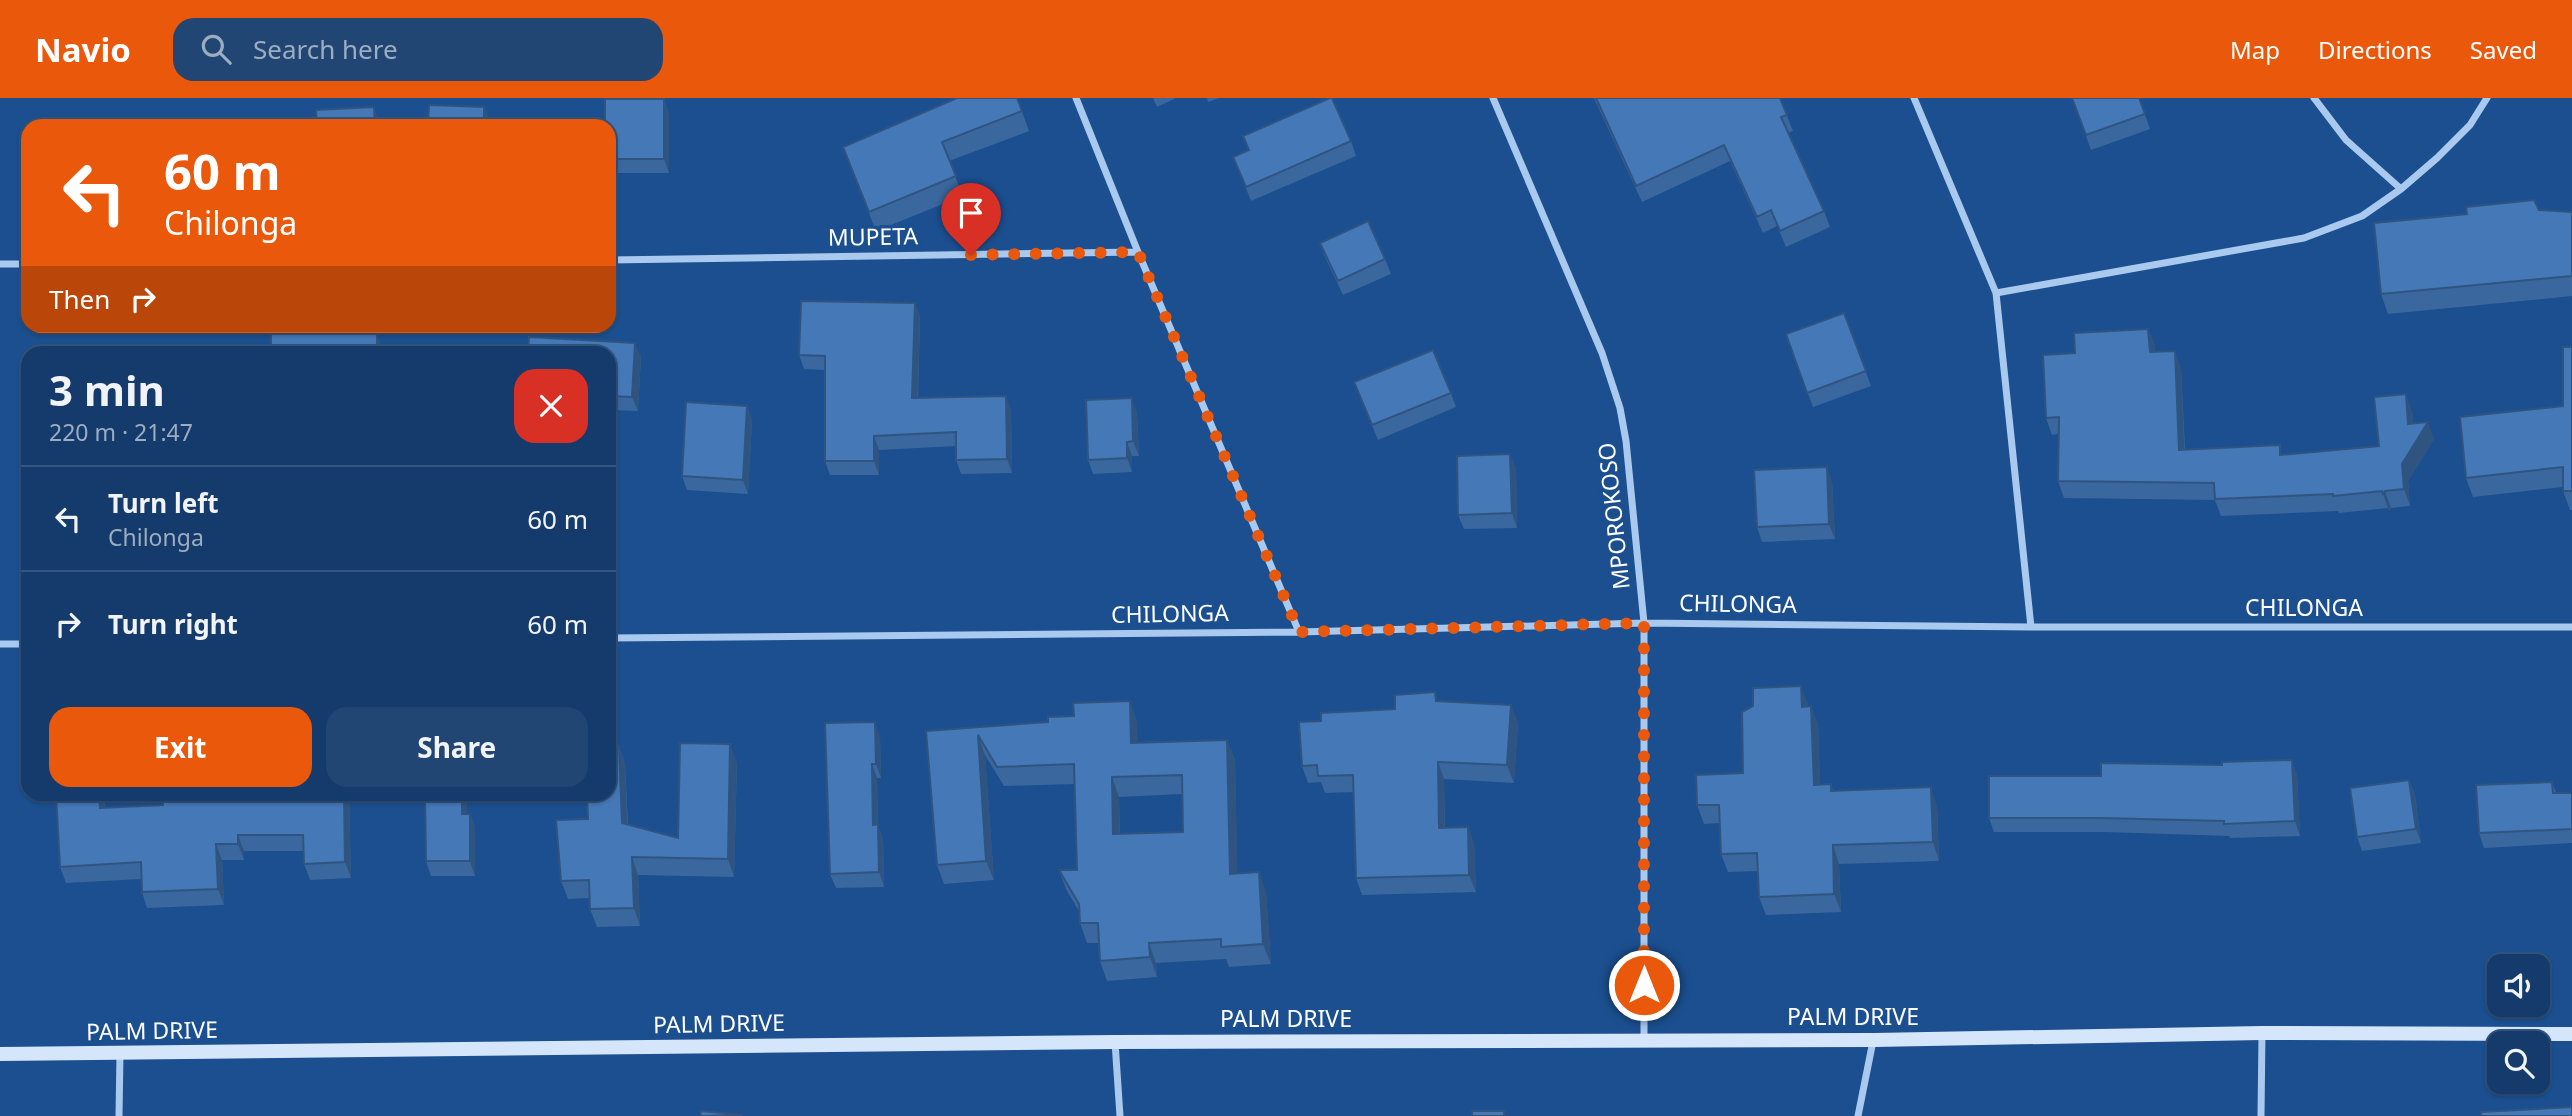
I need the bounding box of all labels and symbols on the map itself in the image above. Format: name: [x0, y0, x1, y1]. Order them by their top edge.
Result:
pin: [941, 183, 1001, 255]
street label: MUPETA: [828, 219, 919, 253]
street label: MPOROKOSO: [1589, 441, 1637, 591]
street label: CHILONGA: [1679, 586, 1798, 620]
street label: CHILONGA: [2245, 591, 2363, 623]
street label: CHILONGA: [1111, 596, 1229, 630]
position arrow: [1607, 948, 1681, 1022]
street label: PALM DRIVE: [1787, 1000, 1919, 1032]
street label: PALM DRIVE: [1220, 1002, 1352, 1034]
street label: PALM DRIVE: [653, 1006, 785, 1040]
street label: PALM DRIVE: [86, 1013, 218, 1047]

